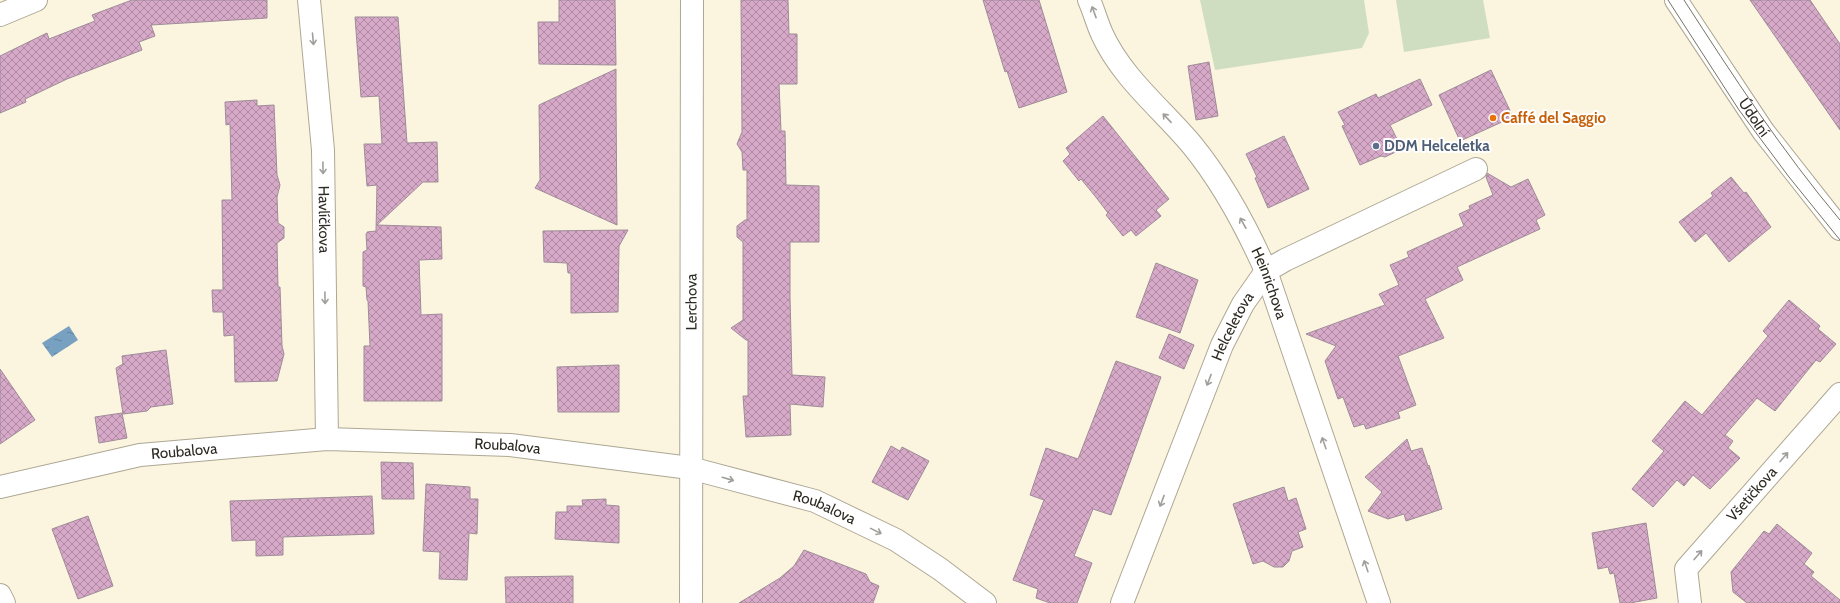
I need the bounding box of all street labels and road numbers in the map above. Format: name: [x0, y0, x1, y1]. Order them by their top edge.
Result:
street label: Údolní: [1735, 94, 1773, 140]
street label: Havlíčkova: [314, 186, 333, 254]
street label: Heinrichova: [1247, 244, 1291, 322]
street label: Lerchova: [682, 273, 701, 331]
street label: Helceletova: [1208, 288, 1258, 363]
street label: Roubalova: [474, 435, 543, 458]
street label: Roubalova: [150, 439, 219, 463]
street label: Všetičkova: [1723, 463, 1781, 525]
street label: Roubalova: [791, 487, 859, 529]

